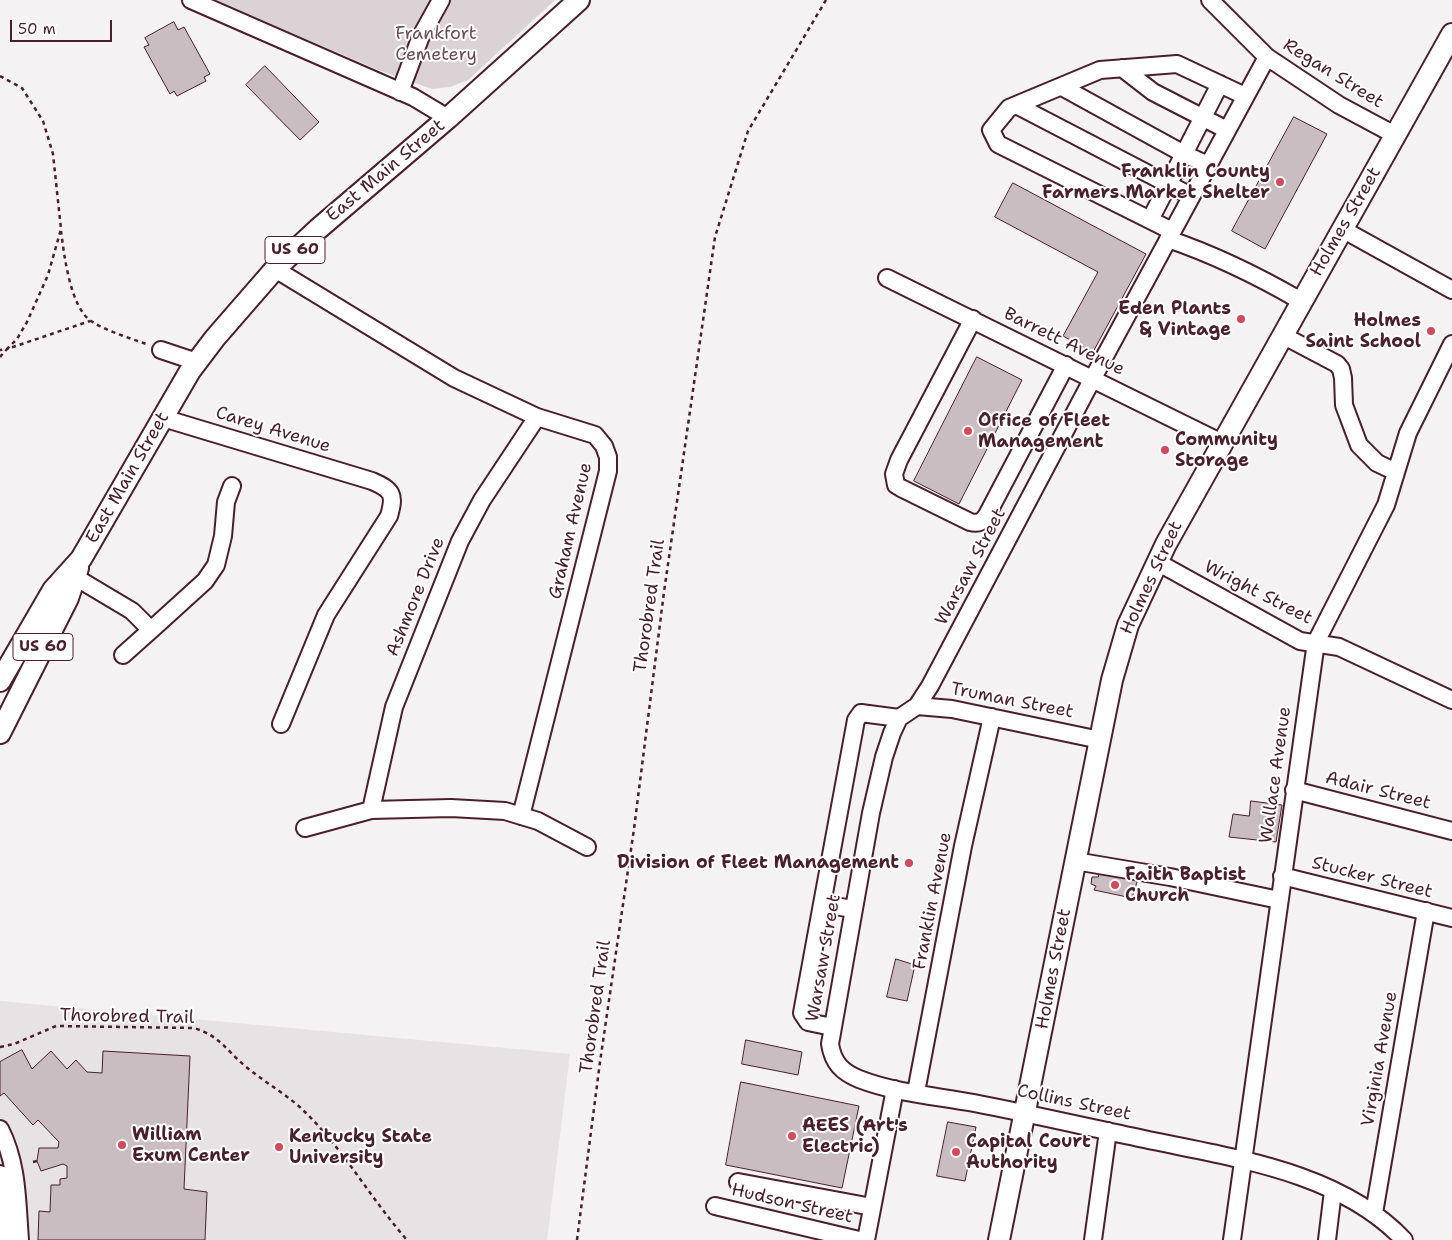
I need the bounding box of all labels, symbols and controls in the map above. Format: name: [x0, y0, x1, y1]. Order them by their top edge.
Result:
scale bar: [12, 10, 115, 42]
text: 50 m: [18, 19, 56, 39]
park label: Frankfort Cemetery: [395, 23, 477, 66]
street label: Regan Street: [1279, 35, 1387, 113]
street label: East Main Street: [322, 115, 450, 227]
place label: Franklin County Farmers Market Shelter: [1042, 161, 1270, 203]
street label: Holmes Street: [1306, 164, 1386, 280]
marker: Franklin County Farmers Market Shelter: [1274, 176, 1286, 188]
road number: US 60: [265, 236, 325, 264]
place label: Eden Plants & Vintage: [1118, 298, 1231, 340]
street label: Barrett Avenue: [1000, 303, 1128, 381]
place label: Holmes Saint School: [1305, 310, 1421, 352]
marker: Eden Plants & Vintage: [1235, 313, 1247, 325]
marker: Holmes Saint School: [1425, 325, 1437, 337]
street label: Carey Avenue: [213, 402, 333, 458]
street label: East Main Street: [82, 409, 174, 547]
place label: Office of Fleet Management: [978, 410, 1110, 452]
marker: Office of Fleet Management: [962, 425, 974, 437]
place label: Community Storage: [1175, 429, 1278, 472]
marker: Community Storage: [1159, 444, 1171, 456]
street label: Graham Avenue: [545, 461, 597, 601]
street label: Warsaw Street: [931, 505, 1011, 629]
street label: Holmes Street: [1116, 518, 1188, 638]
street label: Ashmore Drive: [382, 534, 450, 660]
street label: Thorobred Trail: [630, 538, 670, 674]
street label: Wright Street: [1200, 556, 1316, 630]
road number: US 60: [13, 634, 73, 660]
street label: Truman Street: [949, 679, 1075, 723]
street label: Wallace Avenue: [1256, 705, 1296, 845]
street label: Adair Street: [1323, 767, 1433, 815]
street label: Franklin Avenue: [909, 830, 957, 972]
place label: Division of Fleet Management: [617, 852, 899, 874]
street label: Stucker Street: [1309, 853, 1435, 903]
marker: Division of Fleet Management: [903, 857, 915, 869]
place label: Faith Baptist Church: [1125, 864, 1246, 906]
marker: Faith Baptist Church: [1109, 879, 1121, 891]
street label: Warsaw Street: [802, 892, 846, 1024]
street label: Holmes Street: [1032, 907, 1076, 1031]
street label: Thorobred Trail: [576, 939, 616, 1075]
street label: Virginia Avenue: [1357, 990, 1403, 1128]
street label: Thorobred Trail: [60, 1005, 194, 1029]
street label: Collins Street: [1015, 1080, 1133, 1126]
place label: AEES (Art's Electric): [802, 1115, 908, 1158]
place label: William Exum Center: [132, 1124, 250, 1166]
place label: Kentucky State University: [289, 1126, 432, 1168]
marker: AEES (Art's Electric): [786, 1130, 798, 1142]
place label: Capital Court Authority: [966, 1131, 1091, 1174]
marker: William Exum Center: [116, 1139, 128, 1151]
marker: Kentucky State University: [273, 1141, 285, 1153]
marker: Capital Court Authority: [950, 1146, 962, 1158]
street label: Hudson Street: [729, 1179, 855, 1229]

